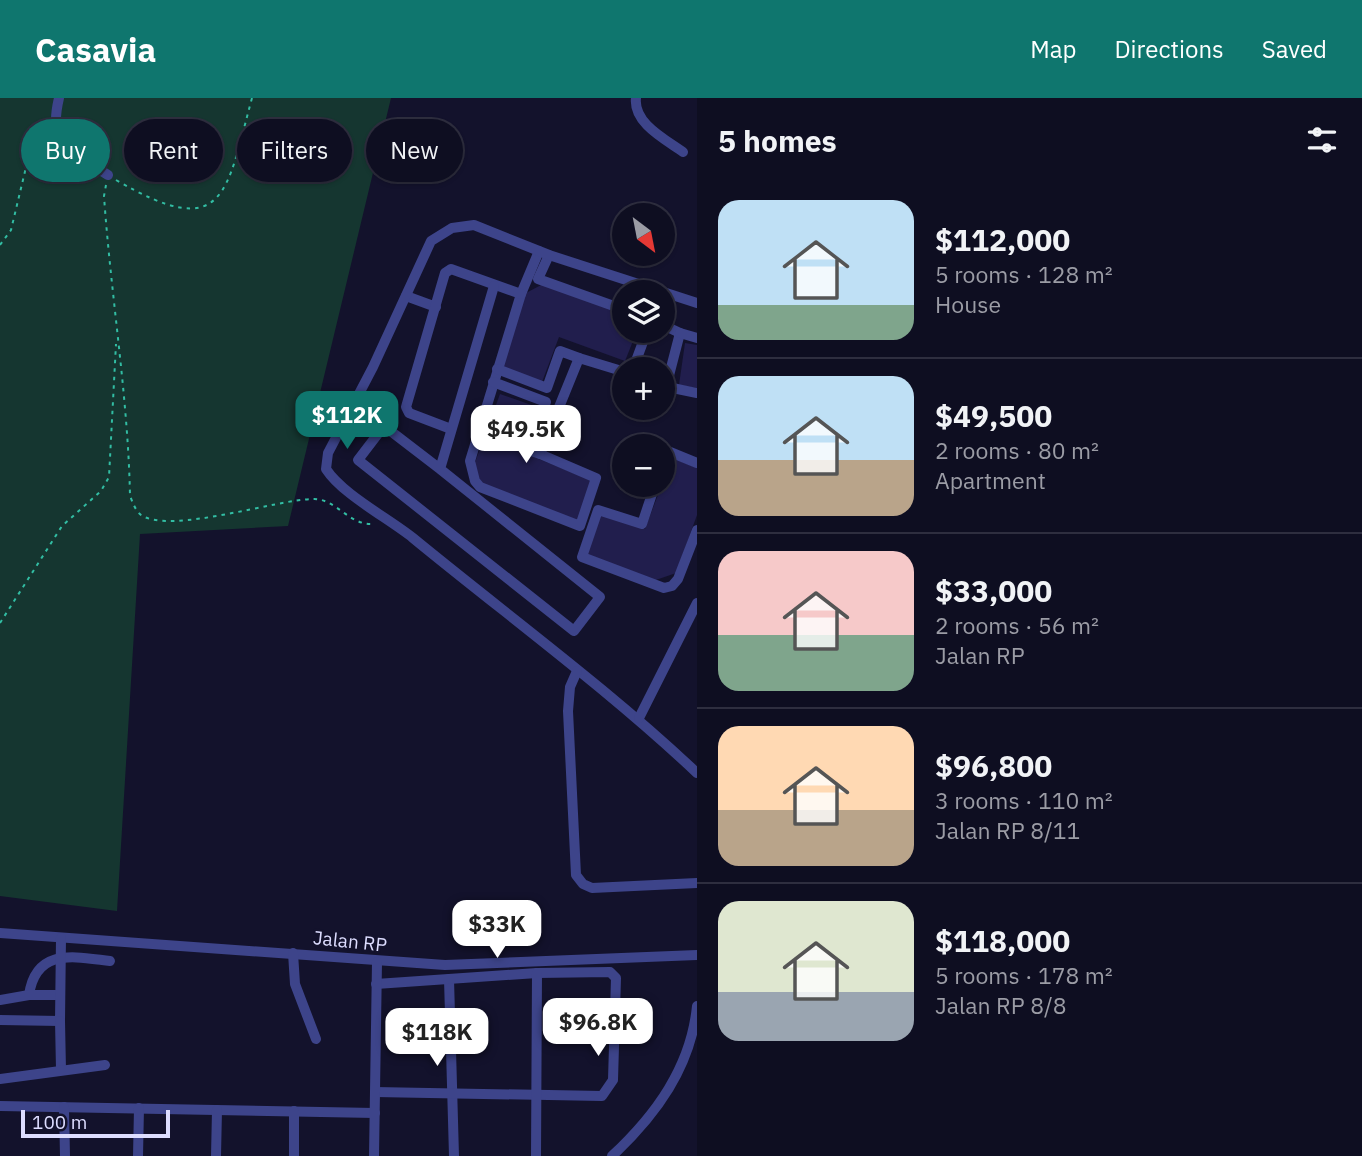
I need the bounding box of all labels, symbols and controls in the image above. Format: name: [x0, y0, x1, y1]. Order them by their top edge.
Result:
text: Casavia: [35, 28, 156, 71]
text: Map: [1030, 33, 1076, 65]
text: Directions: [1114, 33, 1224, 65]
text: Saved: [1262, 33, 1327, 65]
chip: Buy: [21, 119, 110, 182]
chip: Rent: [124, 119, 223, 182]
chip: Filters: [237, 119, 352, 182]
chip: New: [366, 119, 463, 182]
text: 5 homes: [718, 121, 837, 160]
icon: filters: [1303, 121, 1341, 159]
north arrow: [612, 203, 676, 266]
map controls: [612, 203, 675, 497]
text: $112,000: [935, 220, 1070, 259]
icon: home: [774, 228, 858, 312]
text: 5 rooms · 128 m²: [935, 259, 1113, 289]
button: layers: [612, 280, 675, 343]
text: House: [935, 289, 1001, 319]
button: +: [612, 357, 675, 420]
pin: $112K: [298, 392, 396, 451]
text: $49,500: [935, 396, 1052, 435]
text: $112K: [311, 399, 383, 429]
icon: home: [774, 404, 858, 488]
pin: $49.5K: [469, 406, 583, 465]
text: $49.5K: [487, 413, 565, 443]
button: −: [612, 434, 675, 497]
text: 2 rooms · 80 m²: [935, 435, 1099, 465]
text: Apartment: [935, 465, 1046, 495]
text: $33,000: [935, 571, 1052, 610]
icon: home: [774, 579, 858, 663]
text: 2 rooms · 56 m²: [935, 610, 1099, 640]
text: Jalan RP: [935, 640, 1025, 670]
text: $96,800: [935, 746, 1052, 785]
icon: home: [774, 754, 858, 838]
text: 3 rooms · 110 m²: [935, 785, 1113, 815]
text: Jalan RP 8/11: [935, 815, 1080, 845]
pin: $33K: [456, 900, 538, 960]
text: $33K: [468, 908, 526, 938]
text: $118,000: [935, 921, 1070, 960]
street label: Jalan RP: [312, 925, 388, 957]
icon: home: [774, 929, 858, 1013]
text: 5 rooms · 178 m²: [935, 960, 1113, 990]
text: Jalan RP 8/8: [935, 990, 1067, 1020]
pin: $96.8K: [541, 998, 655, 1058]
text: $96.8K: [559, 1006, 637, 1036]
pin: $118K: [388, 1009, 486, 1068]
text: $118K: [401, 1016, 473, 1046]
scale bar: [21, 1107, 170, 1139]
text: 100 m: [32, 1110, 87, 1134]

